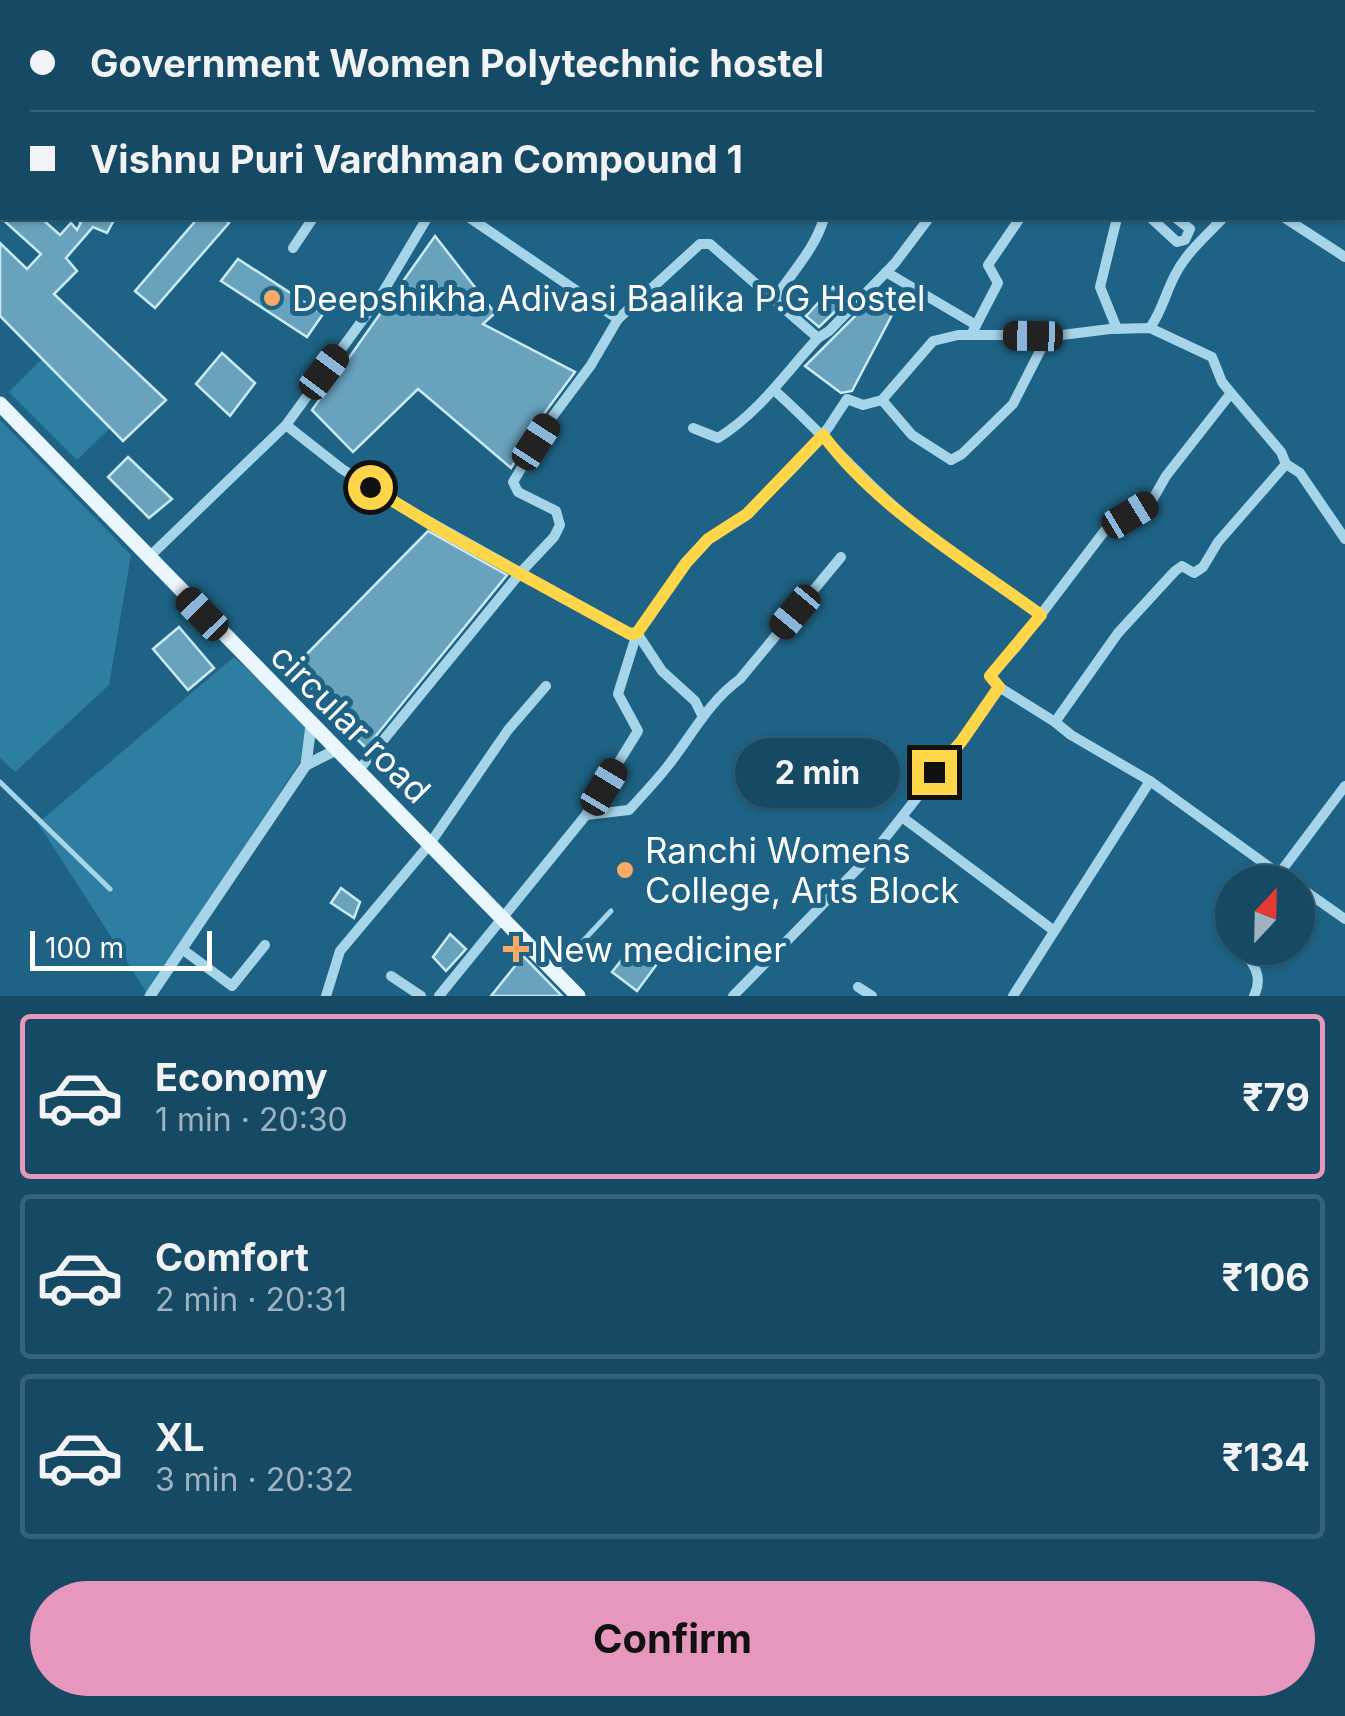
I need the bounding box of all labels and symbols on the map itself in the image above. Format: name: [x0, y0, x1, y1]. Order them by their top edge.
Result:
place label: Deepshikha Adivasi Baalika P.G Hostel: [292, 277, 926, 319]
marker: Deepshikha Adivasi Baalika P.G Hostel: [261, 287, 283, 309]
car: [1003, 320, 1063, 352]
car: [294, 339, 354, 405]
car: [507, 409, 565, 475]
route start: [348, 465, 393, 510]
car: [1097, 487, 1163, 543]
car: [764, 579, 826, 645]
car: [170, 582, 234, 646]
street label: circular road: [263, 635, 439, 811]
callout: 2 min: [734, 737, 899, 807]
route end: [912, 750, 957, 795]
car: [576, 754, 632, 820]
place label: Ranchi Womens College, Arts Block: [645, 829, 960, 911]
marker: Ranchi Womens College, Arts Block: [614, 859, 636, 881]
north arrow: [1215, 865, 1315, 965]
scale bar: [30, 926, 212, 970]
place label: New mediciner: [538, 928, 786, 970]
marker: New mediciner: [503, 936, 529, 962]

